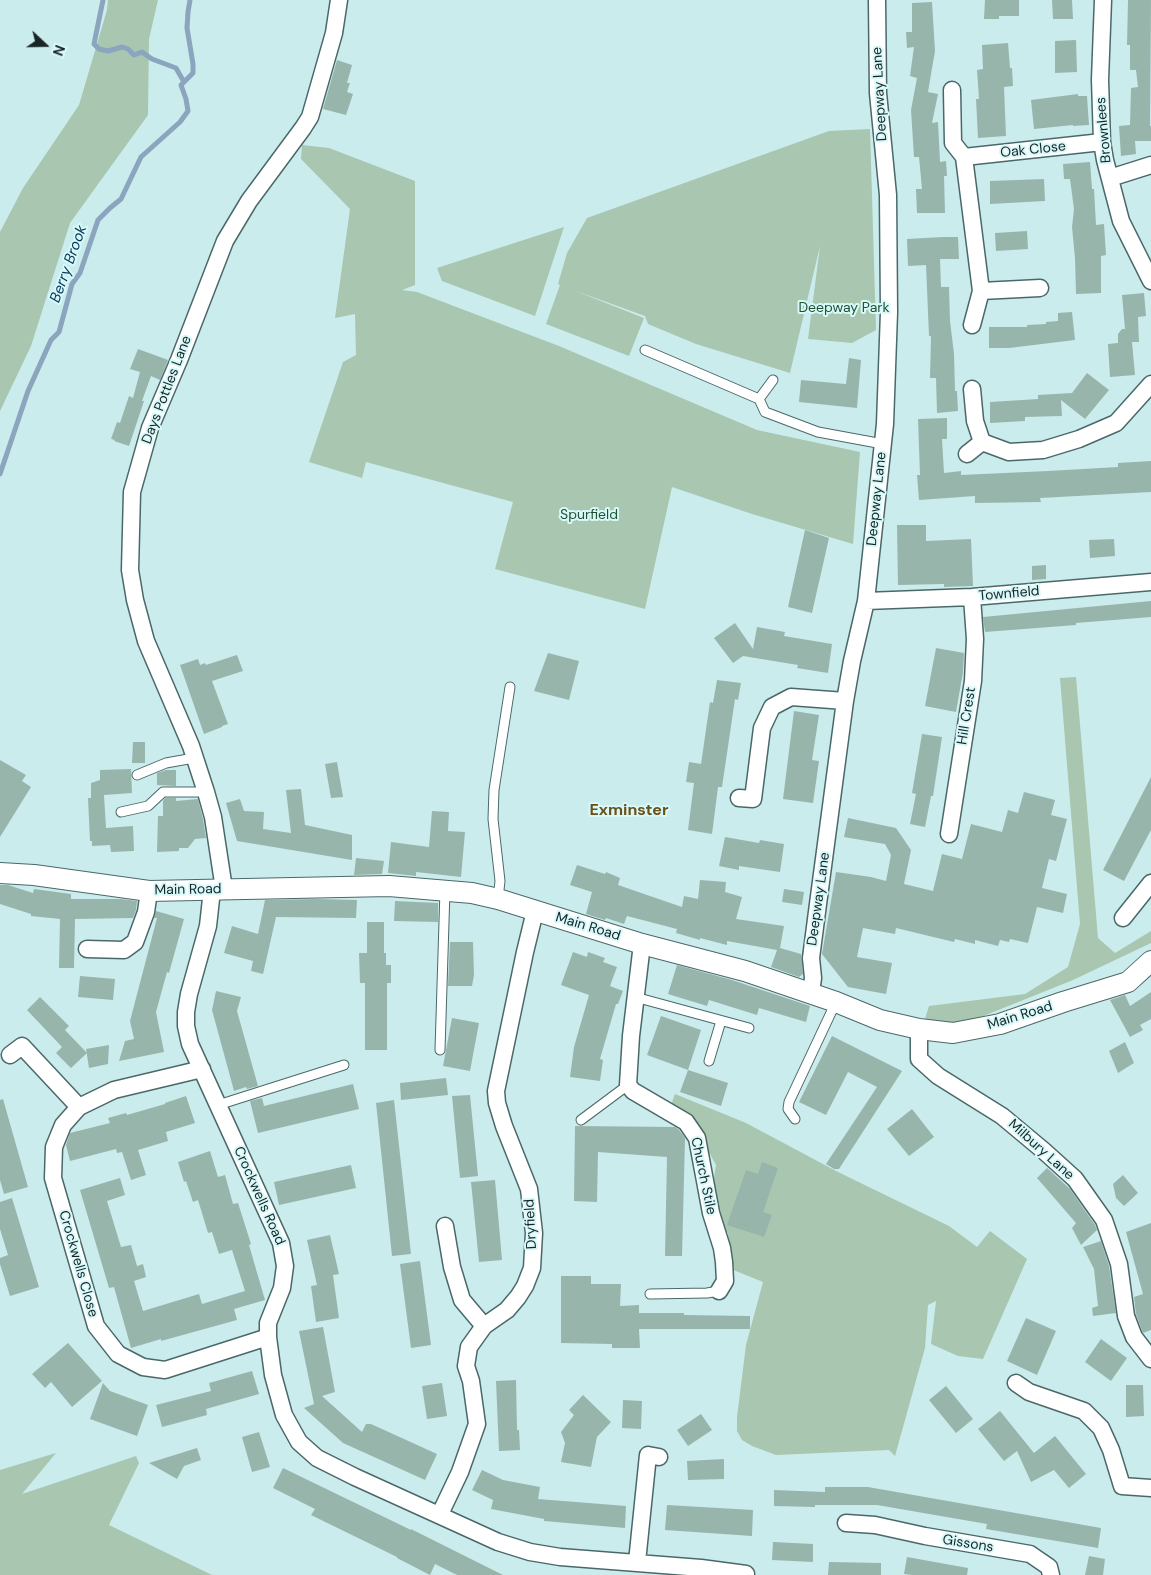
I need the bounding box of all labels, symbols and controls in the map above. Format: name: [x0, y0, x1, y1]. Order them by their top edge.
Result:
north arrow: [20, 20, 70, 70]
text: N: [49, 42, 69, 58]
street label: Deepway Lane: [869, 46, 891, 142]
street label: Brownlees: [1093, 96, 1115, 164]
street label: Oak Close: [999, 138, 1067, 162]
water label: Berry Brook: [47, 223, 91, 305]
park label: Deepway Park: [798, 300, 890, 316]
street label: Days Pottles Lane: [139, 333, 195, 447]
street label: Deepway Lane: [864, 451, 890, 547]
park label: Spurfield: [560, 507, 618, 523]
street label: Townfield: [978, 583, 1040, 605]
street label: Hill Crest: [954, 686, 980, 746]
district label: Exminster: [590, 801, 668, 821]
street label: Deepway Lane: [804, 851, 834, 947]
street label: Main Road: [154, 881, 222, 899]
street label: Main Road: [553, 909, 623, 945]
street label: Main Road: [985, 998, 1055, 1034]
street label: Milbury Lane: [1005, 1116, 1077, 1184]
street label: Church Stile: [687, 1136, 719, 1216]
street label: Crockwells Road: [230, 1144, 288, 1248]
street label: Dryfield: [521, 1198, 541, 1250]
street label: Crockwells Close: [55, 1209, 101, 1319]
street label: Gissons: [941, 1532, 995, 1556]

